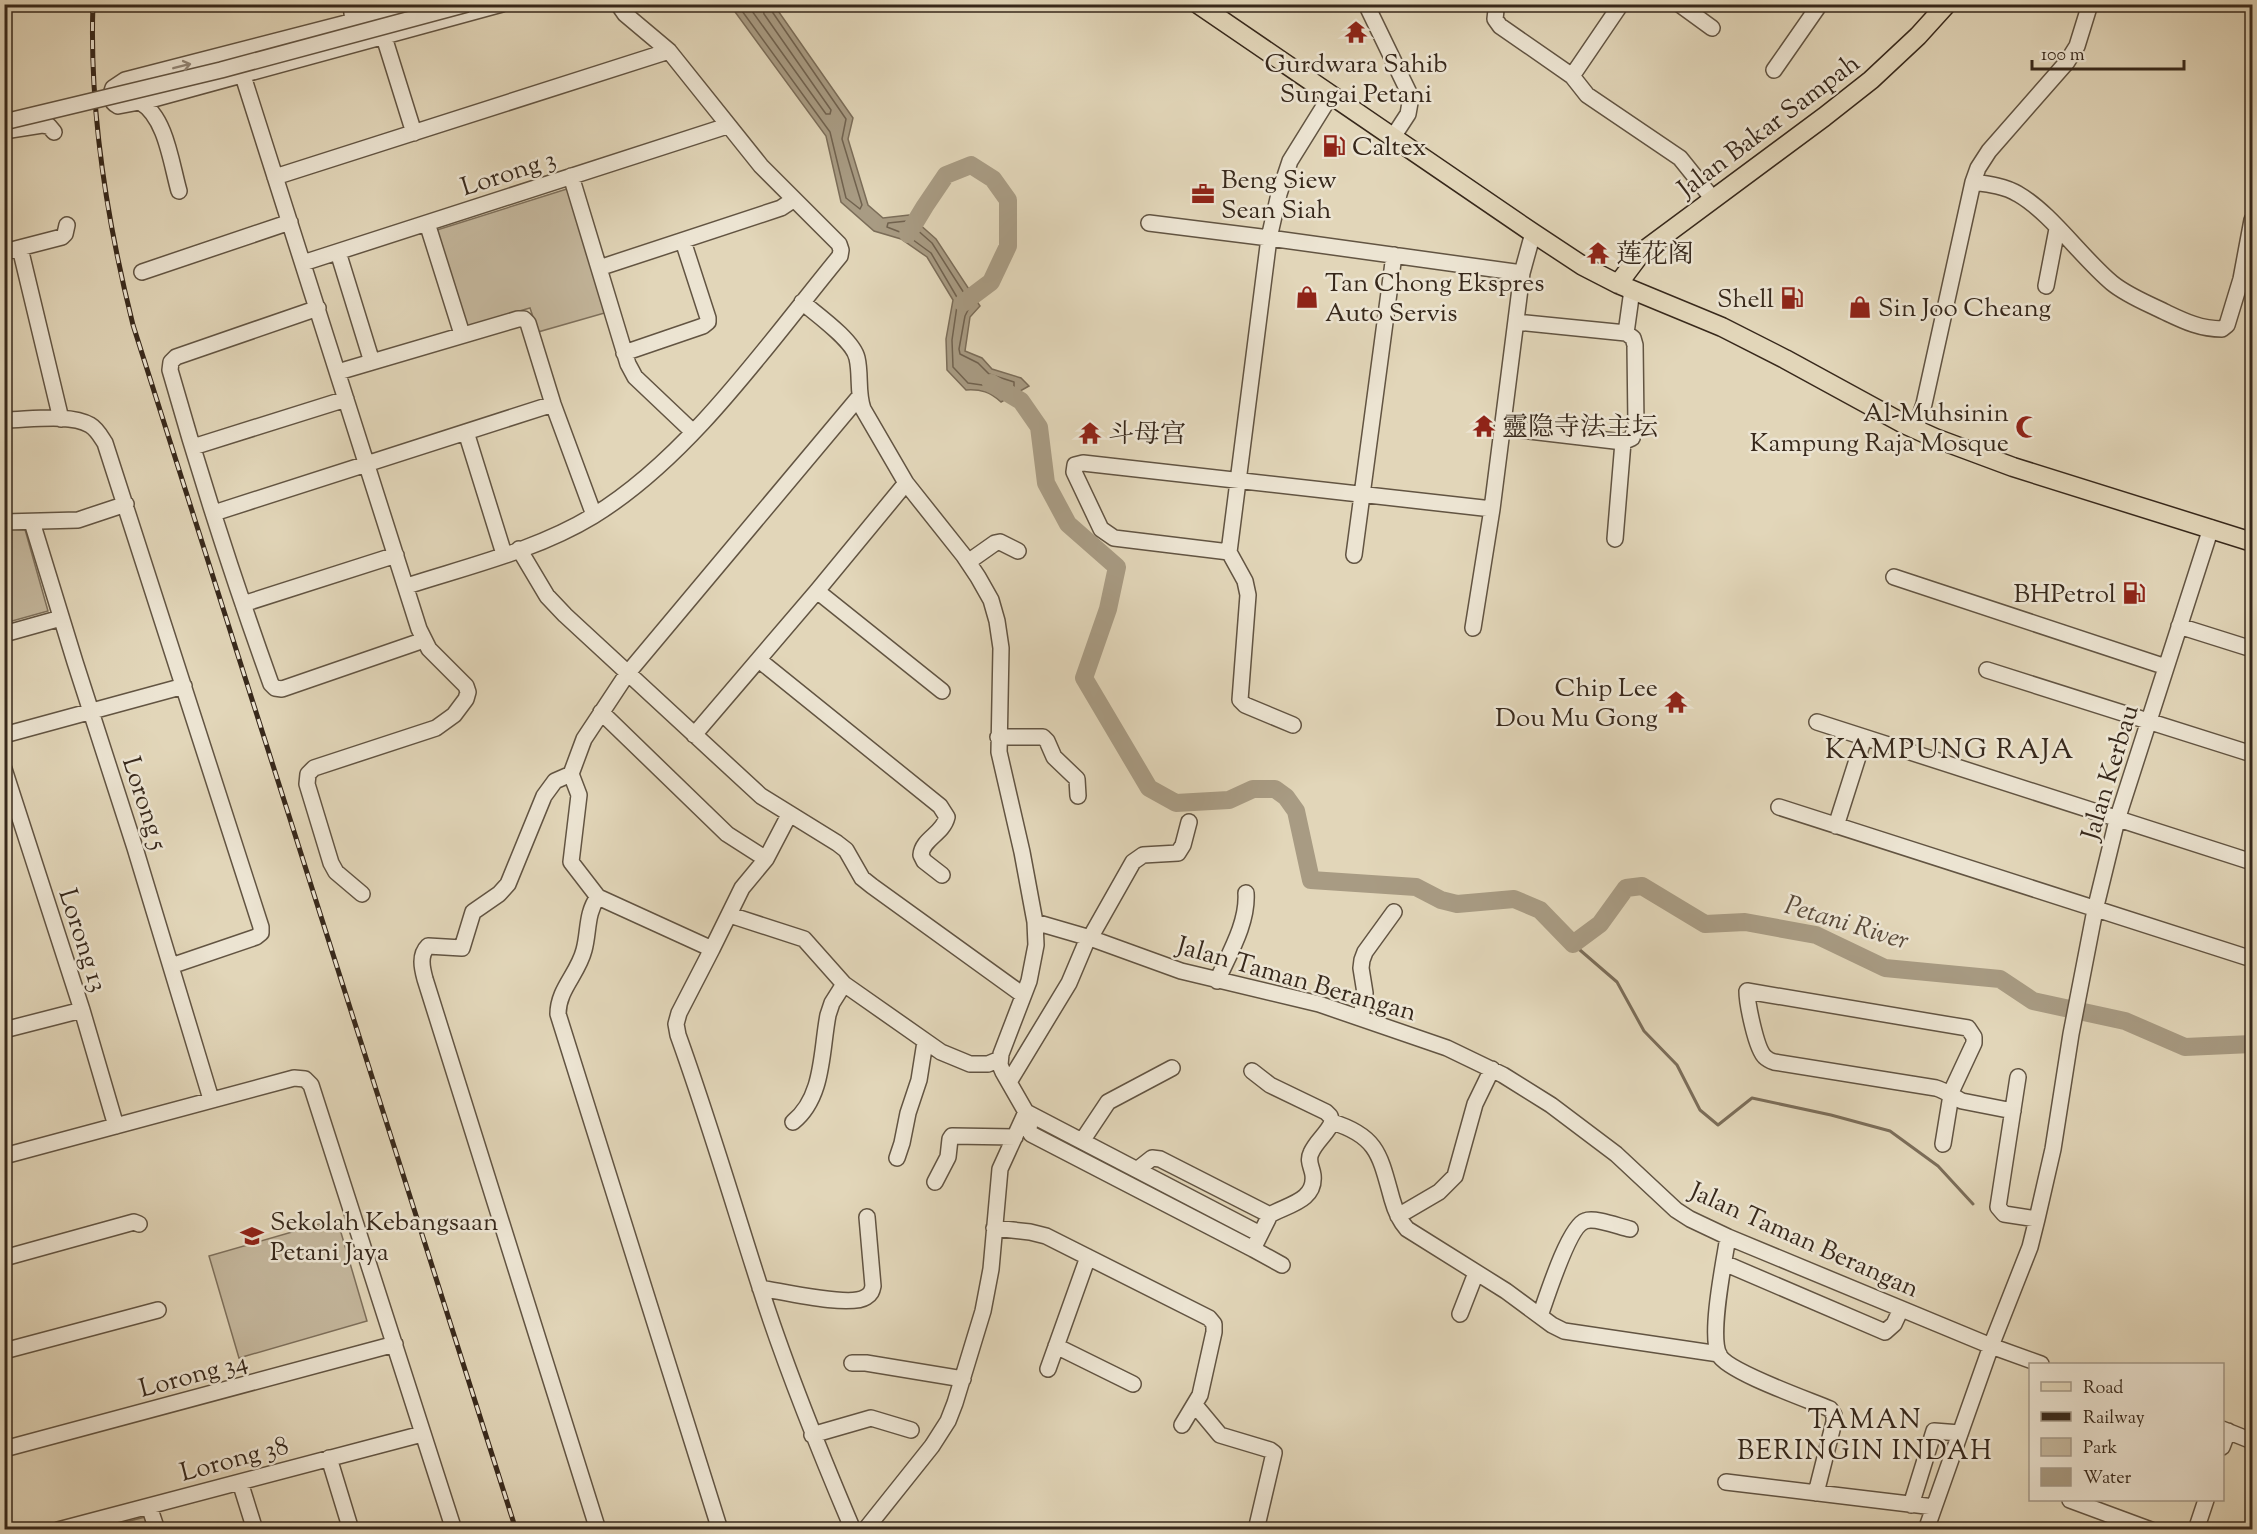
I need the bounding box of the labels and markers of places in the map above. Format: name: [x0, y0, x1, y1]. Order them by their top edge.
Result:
temple icon: Gurdwara Sahib Sungai Petani: [1343, 19, 1369, 45]
place label: Gurdwara Sahib Sungai Petani: [1265, 47, 1447, 114]
place label: Caltex: [1352, 130, 1427, 167]
fuel station icon: Caltex: [1321, 133, 1347, 159]
place label: Beng Siew Sean Siah: [1221, 163, 1337, 230]
office icon: Beng Siew Sean Siah: [1190, 181, 1216, 207]
place label: 莲花阁: [1616, 237, 1694, 274]
temple icon: 莲花阁: [1585, 240, 1611, 266]
place label: Tan Chong Ekspres Auto Servis: [1325, 266, 1545, 333]
place label: Shell: [1717, 282, 1774, 319]
shop icon: Tan Chong Ekspres Auto Servis: [1294, 284, 1320, 310]
fuel station icon: Shell: [1779, 285, 1805, 311]
place label: Sin Joo Cheang: [1878, 291, 2051, 328]
shop icon: Sin Joo Cheang: [1847, 294, 1873, 320]
place label: Al-Muhsinin Kampung Raja Mosque: [1750, 396, 2009, 463]
place label: 靈隐寺法主坛: [1502, 410, 1658, 447]
temple icon: 靈隐寺法主坛: [1471, 413, 1497, 439]
mosque icon: Al-Muhsinin Kampung Raja Mosque: [2014, 414, 2040, 440]
place label: 斗母宫: [1108, 417, 1186, 454]
temple icon: 斗母宫: [1077, 420, 1103, 446]
place label: BHPetrol: [2014, 577, 2116, 614]
fuel station icon: BHPetrol: [2121, 580, 2147, 606]
place label: Chip Lee Dou Mu Gong: [1495, 671, 1658, 738]
temple icon: Chip Lee Dou Mu Gong: [1663, 689, 1689, 715]
place label: Sekolah Kebangsaan Petani Jaya: [270, 1205, 498, 1272]
school or university icon: Sekolah Kebangsaan Petani Jaya: [239, 1223, 265, 1249]

